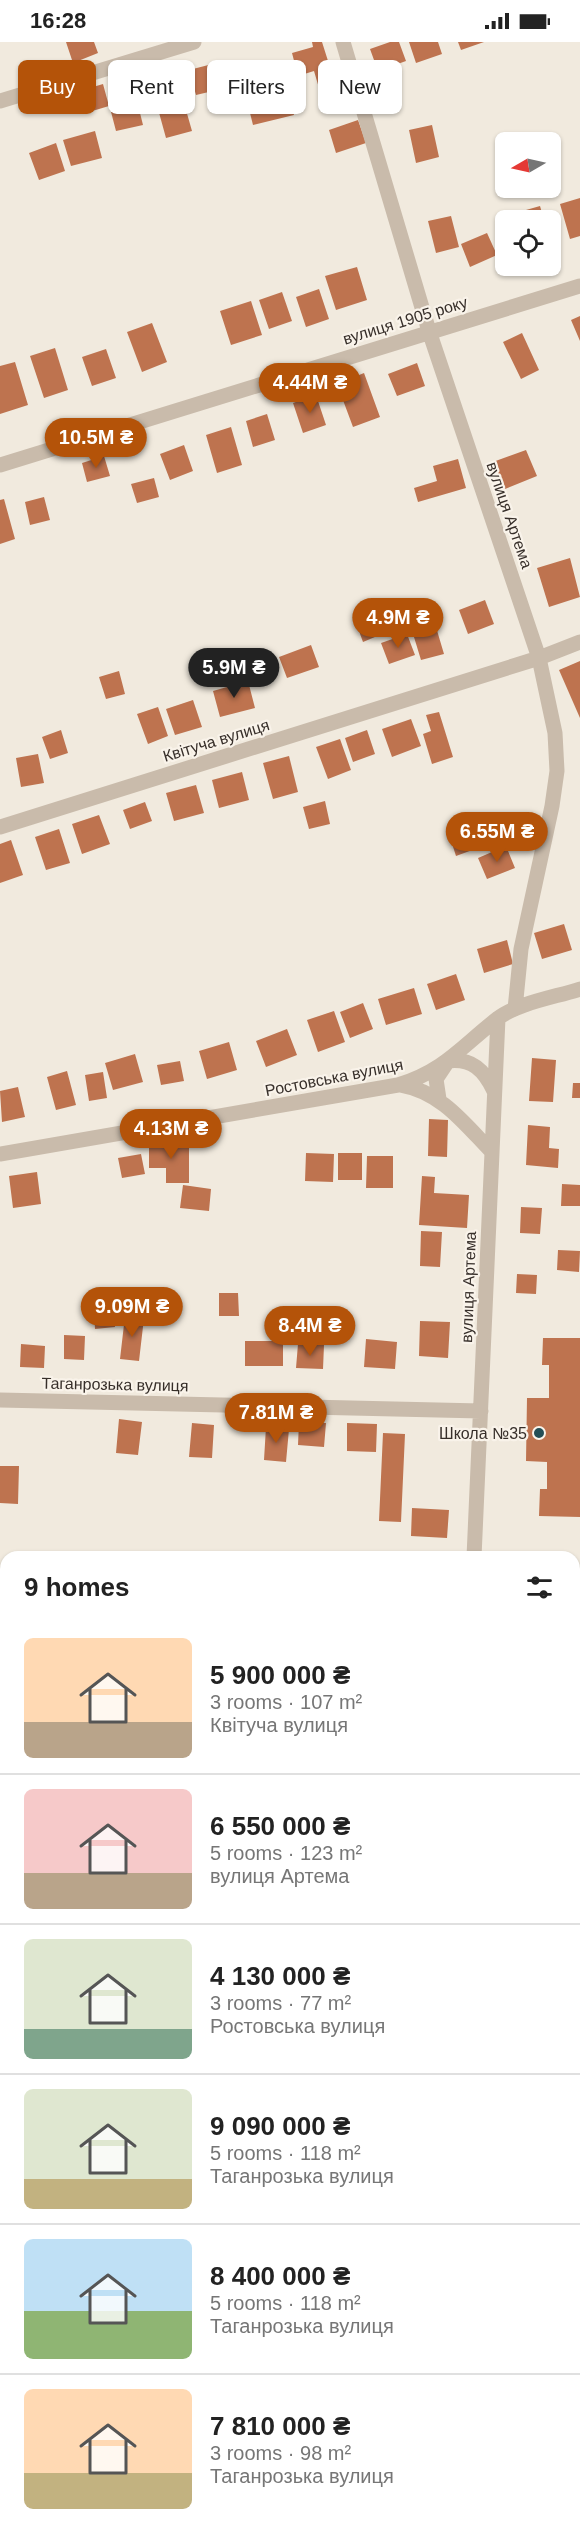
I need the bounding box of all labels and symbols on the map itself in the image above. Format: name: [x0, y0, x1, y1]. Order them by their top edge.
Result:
north arrow: [495, 132, 561, 198]
street label: вулиця 1905 року: [341, 293, 469, 348]
pin: 4.44M ₴: [255, 363, 365, 414]
pin: 10.5M ₴: [41, 418, 151, 469]
street label: вулиця Артема: [483, 460, 536, 571]
pin: 4.9M ₴: [349, 598, 447, 649]
pin: 5.9M ₴: [185, 648, 283, 699]
street label: Квітуча вулиця: [161, 716, 271, 765]
pin: 6.55M ₴: [442, 812, 552, 863]
street label: Ростовська вулиця: [264, 1056, 405, 1099]
pin: 4.13M ₴: [116, 1109, 226, 1160]
street label: вулиця Артема: [458, 1231, 479, 1343]
pin: 9.09M ₴: [77, 1287, 187, 1338]
pin: 8.4M ₴: [261, 1306, 359, 1357]
street label: Таганрозька вулиця: [41, 1375, 189, 1394]
pin: 7.81M ₴: [221, 1393, 331, 1444]
place label: Школа №35: [439, 1425, 527, 1442]
marker: Школа №35: [532, 1426, 546, 1440]

